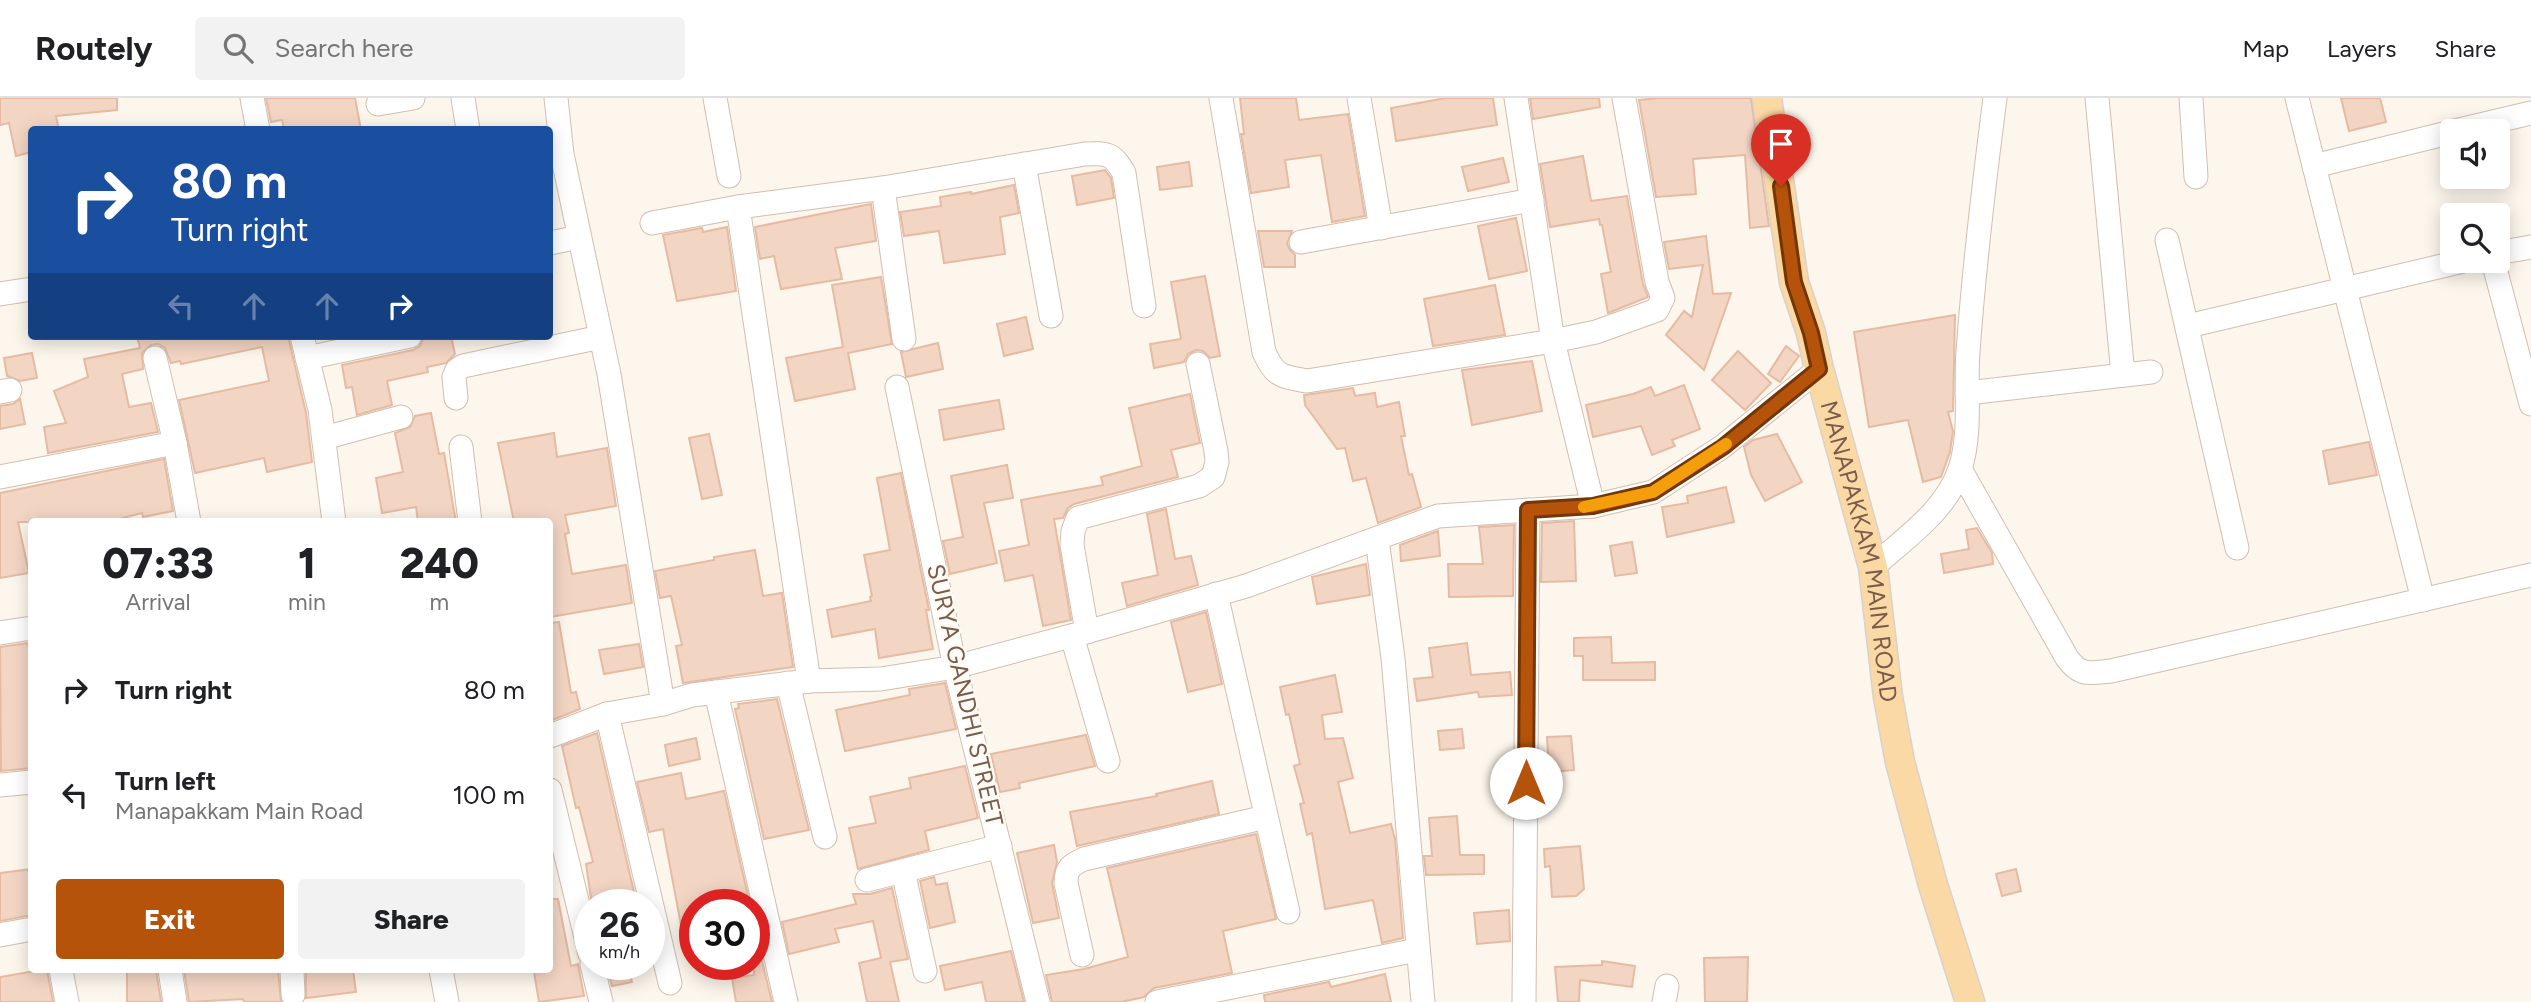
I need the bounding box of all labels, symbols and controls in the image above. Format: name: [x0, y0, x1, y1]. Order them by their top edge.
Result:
search box: [195, 17, 685, 80]
text: Routely: [35, 29, 153, 68]
icon: search: [219, 29, 257, 67]
text: Search here: [275, 32, 414, 64]
text: Map: [2242, 34, 2289, 63]
text: Layers: [2327, 34, 2396, 63]
text: Share: [2434, 34, 2496, 63]
pin: [1751, 114, 1811, 186]
map controls: [2440, 119, 2510, 273]
button: sound: [2440, 119, 2510, 189]
icon: arrive: [1762, 125, 1800, 163]
text: 80 m: [171, 151, 287, 210]
icon: right: [56, 154, 147, 245]
button: search: [2440, 203, 2510, 273]
text: Turn right: [171, 211, 309, 249]
icon: left: [162, 287, 200, 325]
icon: ahead: [235, 287, 273, 325]
icon: ahead: [308, 287, 346, 325]
icon: right: [381, 287, 419, 325]
street label: MANAPAKKAM MAIN ROAD: [1814, 398, 1903, 704]
text: 07:33: [102, 538, 214, 589]
text: 1: [298, 538, 316, 589]
text: 240: [400, 538, 479, 589]
street label: SURYA GANDHI STREET: [921, 561, 1010, 829]
text: Arrival: [126, 588, 191, 616]
text: min: [288, 588, 326, 616]
text: m: [430, 588, 449, 616]
icon: right: [56, 671, 94, 709]
text: Turn right: [115, 674, 232, 706]
text: 80 m: [464, 674, 525, 706]
position arrow: [1489, 746, 1563, 820]
text: Turn left: [115, 765, 216, 797]
icon: left: [56, 776, 94, 814]
text: 100 m: [452, 779, 525, 811]
text: Manapakkam Main Road: [115, 797, 363, 825]
button: Exit: [56, 879, 284, 959]
button: Share: [298, 879, 525, 959]
speed limit sign: 30: [679, 889, 770, 980]
text: 26: [599, 904, 640, 946]
text: km/h: [599, 941, 640, 963]

